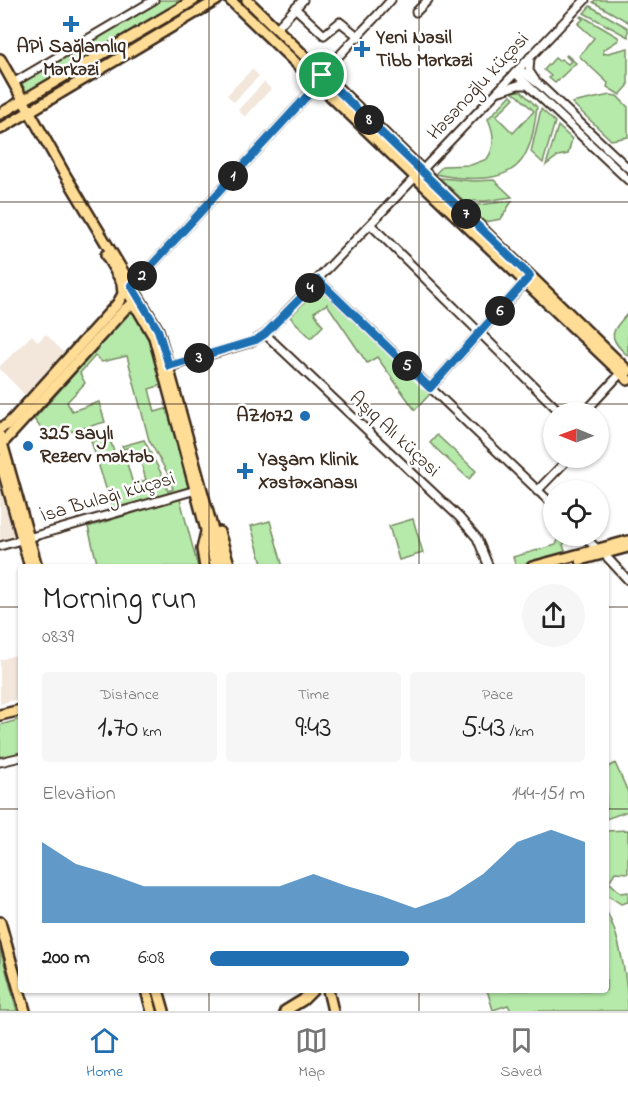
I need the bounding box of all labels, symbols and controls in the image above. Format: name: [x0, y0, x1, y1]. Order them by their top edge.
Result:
marker: APİ Sağlamlıq Mərkəzi: [62, 15, 80, 33]
place label: Yeni Nəsil Tibb Mərkəzi: [375, 24, 473, 76]
street label: Həsənoğlu küçəsi: [421, 26, 538, 148]
place label: APİ Sağlamlıq Mərkəzi: [16, 33, 126, 85]
marker: Yeni Nəsil Tibb Mərkəzi: [353, 40, 371, 58]
pin: [296, 49, 347, 100]
icon: arrive: [305, 58, 338, 91]
pin: 8: [354, 105, 384, 135]
text: 8: [366, 108, 372, 132]
pin: 1: [218, 161, 248, 191]
text: 1: [230, 164, 236, 188]
pin: 7: [451, 199, 481, 229]
text: 7: [463, 202, 469, 226]
pin: 2: [127, 261, 157, 291]
text: 2: [138, 264, 146, 288]
pin: 4: [295, 273, 325, 303]
text: 4: [307, 276, 313, 300]
pin: 6: [485, 296, 515, 326]
text: 6: [496, 299, 504, 323]
pin: 3: [184, 343, 214, 373]
text: 3: [196, 346, 202, 370]
pin: 5: [392, 351, 422, 381]
text: 5: [402, 354, 412, 378]
street label: Aşıq Alı küçəsi: [342, 385, 446, 485]
place label: AZ1072: [236, 402, 293, 431]
north arrow: [543, 402, 609, 468]
map controls: [543, 402, 609, 546]
marker: AZ1072: [298, 409, 312, 423]
place label: 325 saylı Rezerv məktəb: [39, 420, 154, 472]
marker: 325 saylı Rezerv məktəb: [21, 439, 35, 453]
place label: Yaşam Klinik Xəstəxanası: [257, 446, 360, 498]
marker: Yaşam Klinik Xəstəxanası: [236, 462, 254, 480]
street label: İsa Bulağı küçəsi: [37, 465, 179, 532]
button: locate: [543, 480, 609, 546]
text: Morning run: [42, 576, 196, 624]
button: share: [522, 584, 585, 647]
text: 08:39: [42, 623, 74, 652]
text: Distance: [100, 683, 159, 707]
text: Time: [298, 683, 329, 707]
text: Pace: [482, 683, 513, 707]
text: 1.70: [97, 707, 138, 751]
text: 9:43: [295, 707, 332, 751]
text: 5:43: [461, 707, 506, 751]
text: km: [138, 720, 162, 744]
text: /km: [506, 720, 534, 744]
text: Elevation: [42, 780, 116, 809]
text: 144–151 m: [512, 780, 585, 809]
text: 200 m: [42, 944, 90, 973]
text: 6:08: [138, 944, 165, 973]
tab: Home: [86, 1024, 123, 1084]
tab: Map: [295, 1024, 328, 1084]
tab: Saved: [500, 1024, 542, 1084]

